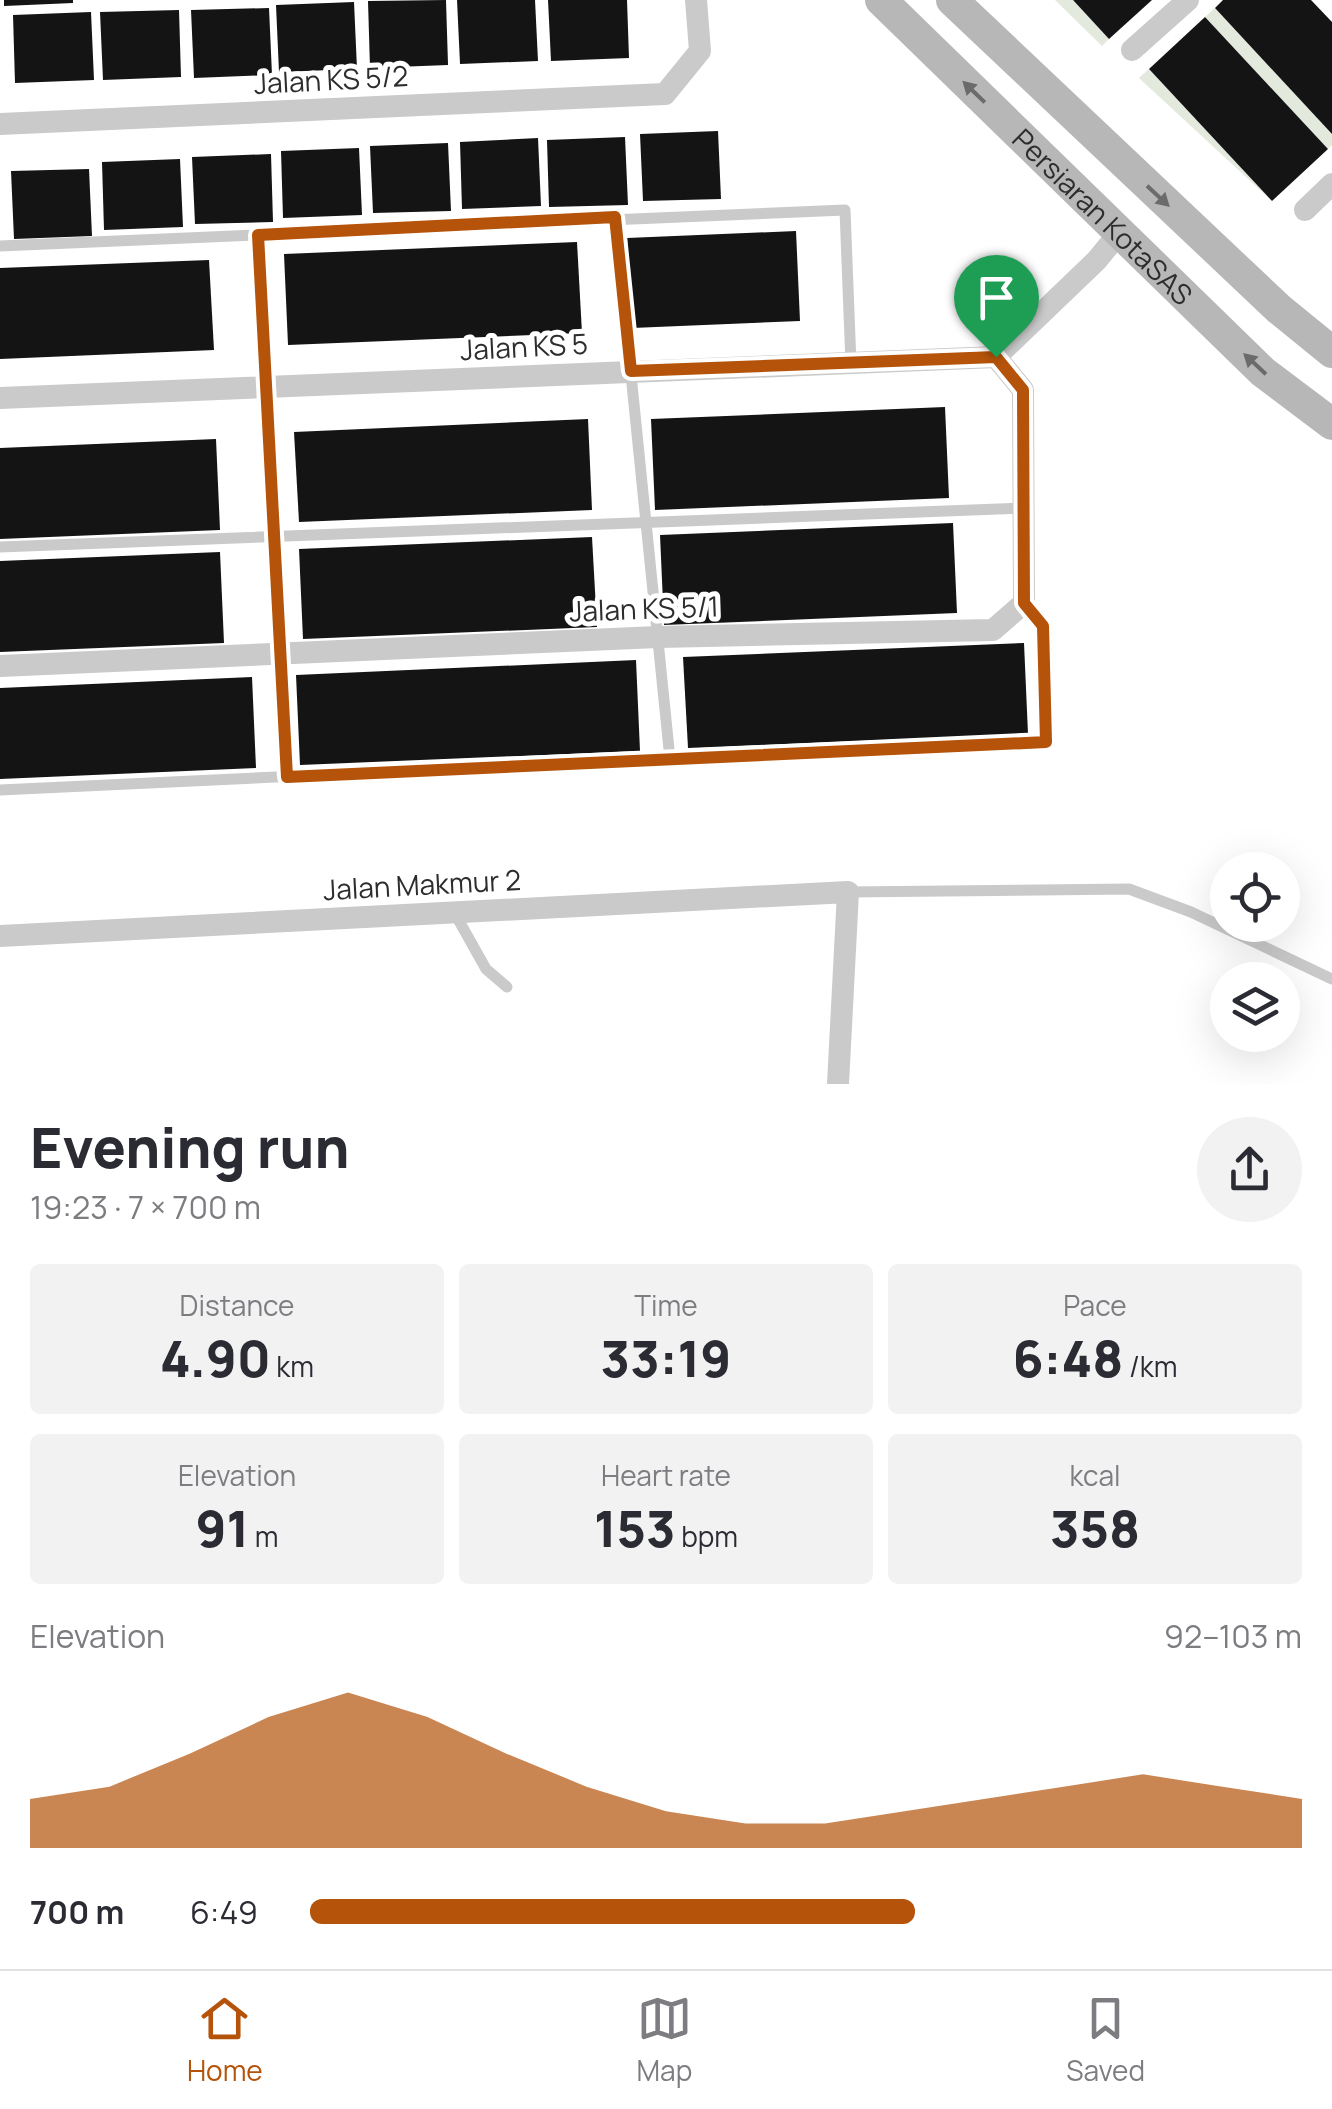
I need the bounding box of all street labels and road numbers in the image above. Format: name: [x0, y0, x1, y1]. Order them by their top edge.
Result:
street label: Jalan KS 5/2: [253, 56, 409, 102]
street label: Persiaran KotaSAS: [1005, 120, 1201, 313]
street label: Jalan KS 5: [459, 324, 589, 368]
street label: Jalan KS 5/1: [569, 586, 719, 630]
street label: Jalan Makmur 2: [322, 860, 522, 908]

